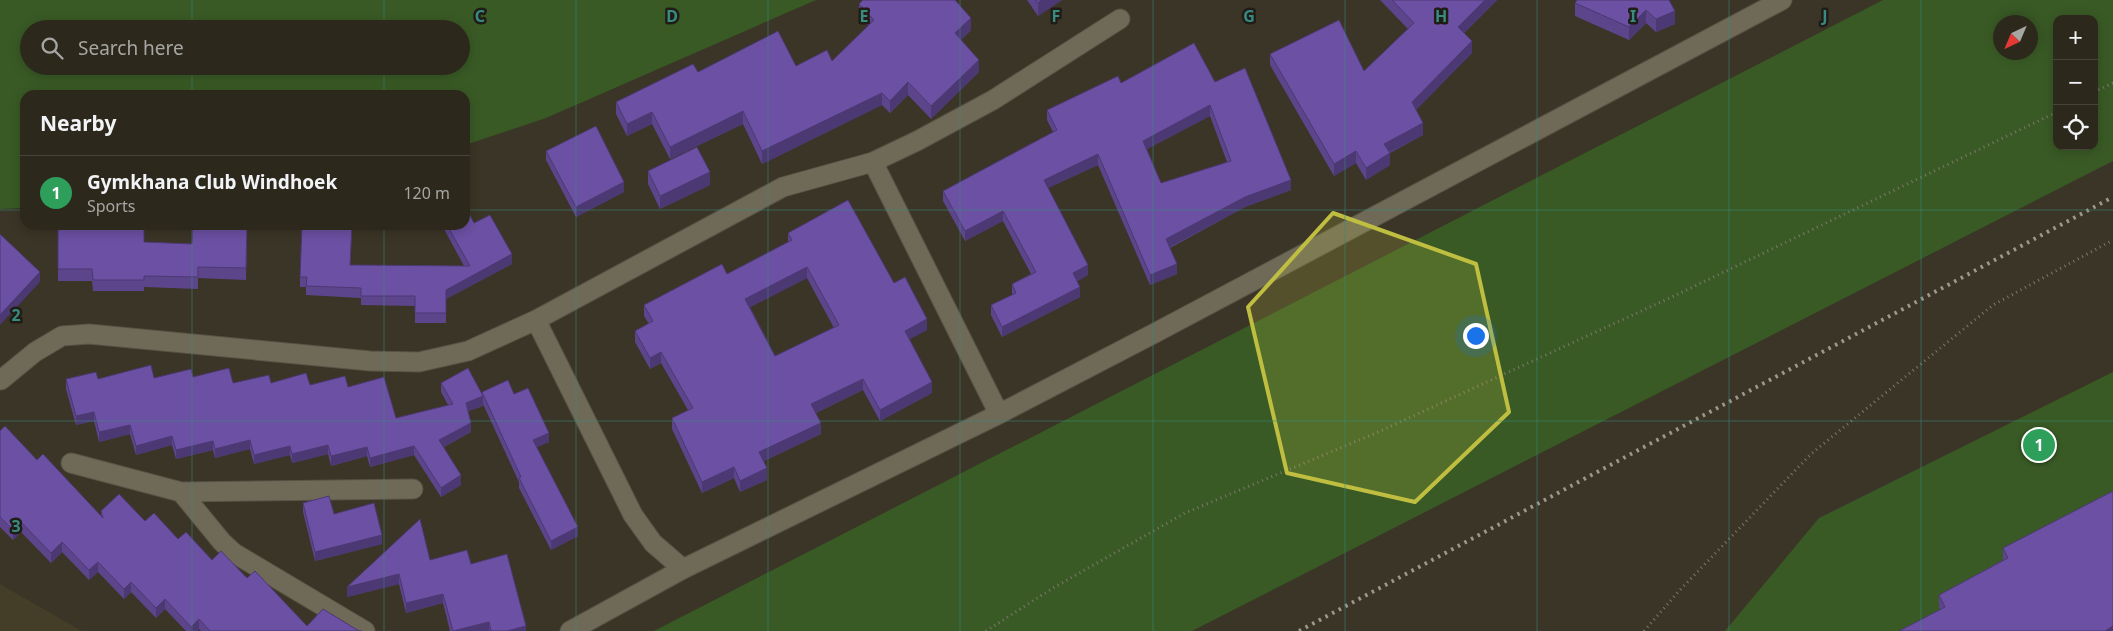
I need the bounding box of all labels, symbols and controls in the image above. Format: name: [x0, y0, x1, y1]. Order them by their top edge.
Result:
text: C: [475, 5, 485, 27]
text: D: [666, 5, 678, 27]
text: E: [860, 5, 869, 27]
text: F: [1052, 5, 1060, 27]
text: G: [1243, 5, 1255, 27]
text: H: [1435, 5, 1447, 27]
text: I: [1630, 5, 1636, 27]
text: J: [1820, 5, 1828, 27]
north arrow: [1993, 15, 2038, 60]
map controls: [2053, 15, 2098, 150]
button: +: [2053, 15, 2098, 60]
search box: [20, 20, 470, 75]
icon: search: [38, 34, 66, 62]
text: Search here: [78, 35, 184, 61]
button: −: [2053, 60, 2098, 105]
button: locate: [2053, 105, 2098, 150]
text: Nearby: [40, 109, 116, 137]
text: Gymkhana Club Windhoek: [87, 169, 337, 195]
text: 1: [51, 182, 61, 204]
text: 120 m: [403, 182, 450, 204]
text: Sports: [87, 195, 135, 217]
text: 2: [11, 304, 21, 326]
your location: [1463, 323, 1489, 349]
pin: 1: [2023, 426, 2055, 464]
text: 3: [11, 515, 21, 537]

